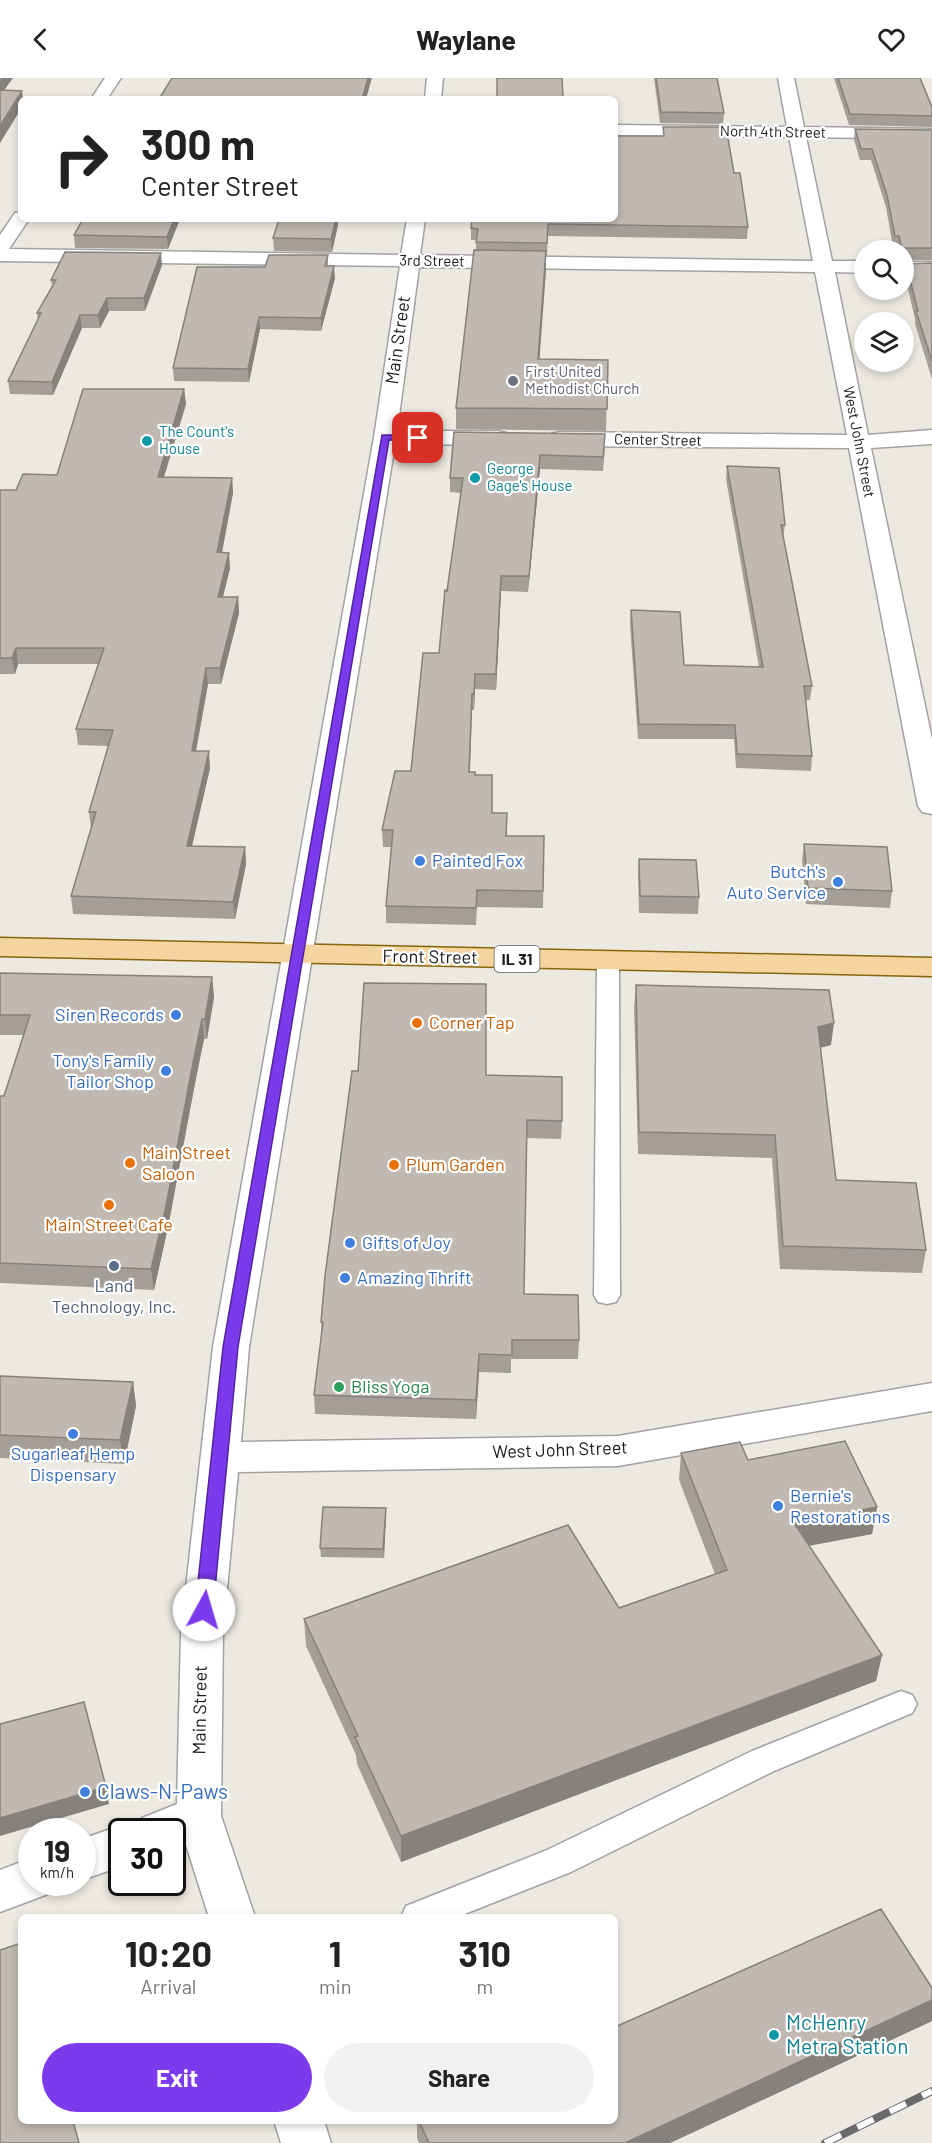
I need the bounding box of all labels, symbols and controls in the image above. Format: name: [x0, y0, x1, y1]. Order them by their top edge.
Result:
icon: back: [24, 23, 57, 56]
text: Waylane: [416, 23, 516, 55]
icon: heart: [875, 23, 908, 56]
text: 300 m: [141, 118, 255, 168]
icon: right: [42, 120, 120, 198]
street label: North 4th Street: [720, 121, 826, 141]
text: Center Street: [141, 169, 299, 201]
map controls: [854, 240, 914, 372]
button: search: [854, 240, 914, 300]
street label: 3rd Street: [399, 250, 465, 270]
street label: Main Street: [380, 294, 414, 386]
button: layers: [854, 312, 914, 372]
place label: First United Methodist Church: [525, 362, 639, 397]
marker: First United Methodist Church: [506, 374, 520, 388]
street label: West John Street: [840, 385, 880, 499]
pin: [392, 412, 443, 463]
icon: arrive: [401, 421, 434, 454]
place label: The Count's House: [159, 422, 234, 457]
street label: Center Street: [614, 429, 702, 449]
marker: The Count's House: [140, 434, 154, 448]
place label: George Gage's House: [487, 459, 573, 494]
marker: George Gage's House: [468, 471, 482, 485]
place label: Painted Fox: [432, 849, 523, 871]
marker: Painted Fox: [413, 854, 427, 868]
place label: Butch's Auto Service: [727, 860, 826, 903]
marker: Butch's Auto Service: [831, 875, 845, 889]
street label: Front Street: [382, 944, 478, 968]
road number: IL 31: [494, 946, 540, 972]
place label: Siren Records: [55, 1003, 164, 1025]
marker: Siren Records: [169, 1008, 183, 1022]
place label: Corner Tap: [429, 1011, 515, 1033]
marker: Corner Tap: [410, 1016, 424, 1030]
place label: Tony's Family Tailor Shop: [52, 1049, 154, 1092]
marker: Tony's Family Tailor Shop: [159, 1064, 173, 1078]
place label: Main Street Saloon: [142, 1141, 231, 1184]
place label: Plum Garden: [406, 1153, 505, 1175]
marker: Main Street Saloon: [123, 1156, 137, 1170]
marker: Plum Garden: [387, 1158, 401, 1172]
marker: Main Street Cafe: [102, 1198, 116, 1212]
place label: Main Street Cafe: [45, 1213, 173, 1235]
place label: Gifts of Joy: [362, 1231, 451, 1253]
marker: Gifts of Joy: [343, 1236, 357, 1250]
marker: Land Technology, Inc.: [107, 1259, 121, 1273]
place label: Amazing Thrift: [357, 1266, 472, 1288]
marker: Amazing Thrift: [338, 1271, 352, 1285]
place label: Land Technology, Inc.: [52, 1274, 176, 1317]
place label: Bliss Yoga: [351, 1375, 429, 1397]
marker: Bliss Yoga: [332, 1380, 346, 1394]
marker: Sugarleaf Hemp Dispensary: [66, 1427, 80, 1441]
street label: West John Street: [492, 1436, 628, 1462]
place label: Sugarleaf Hemp Dispensary: [11, 1442, 135, 1485]
place label: Bernie's Restorations: [790, 1484, 890, 1527]
marker: Bernie's Restorations: [771, 1499, 785, 1513]
position arrow: [172, 1578, 236, 1642]
street label: Main Street: [187, 1665, 211, 1755]
place label: Claws-N-Paws: [97, 1778, 228, 1803]
marker: Claws-N-Paws: [78, 1785, 92, 1799]
speed limit sign: 30: [108, 1818, 186, 1896]
text: 19: [44, 1832, 70, 1868]
text: km/h: [40, 1863, 74, 1881]
text: 10:20: [125, 1931, 212, 1974]
text: 1: [329, 1931, 342, 1974]
text: 310: [458, 1931, 511, 1974]
text: Arrival: [141, 1974, 196, 1998]
text: min: [319, 1974, 351, 1998]
text: m: [476, 1974, 493, 1998]
place label: McHenry Metra Station: [786, 2009, 909, 2058]
marker: McHenry Metra Station: [767, 2028, 781, 2042]
button: Exit: [42, 2043, 312, 2112]
button: Share: [324, 2043, 594, 2112]

